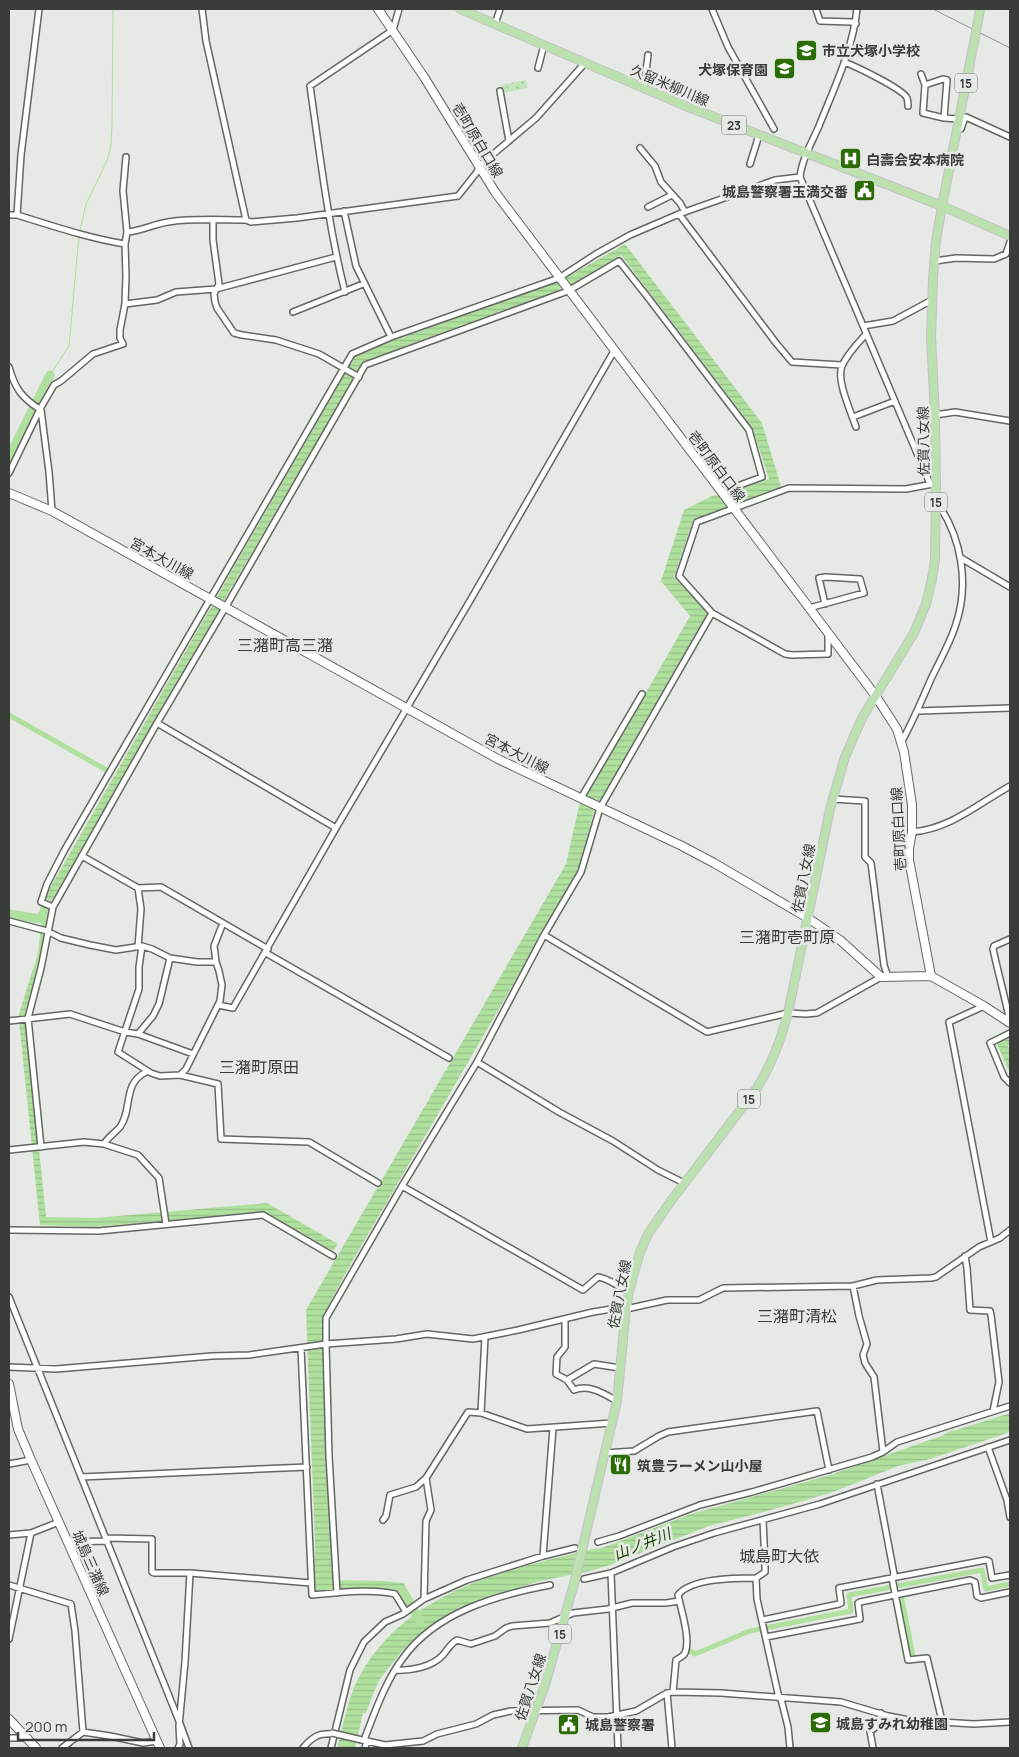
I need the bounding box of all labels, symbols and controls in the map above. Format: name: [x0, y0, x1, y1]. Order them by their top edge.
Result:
school or university icon: 市立犬塚小学校: [794, 38, 818, 62]
place label: 市立犬塚小学校: [822, 41, 920, 60]
school or university icon: 犬塚保育園: [772, 57, 796, 81]
street label: 久留米柳川線: [628, 60, 712, 110]
place label: 犬塚保育園: [698, 60, 768, 79]
road number: 15: [955, 74, 977, 92]
street label: 壱町原白口線: [448, 99, 508, 181]
road number: 23: [722, 116, 746, 134]
hospital icon: 白壽会安本病院: [838, 147, 862, 171]
place label: 白壽会安本病院: [866, 150, 964, 169]
public building icon: 城島警察署玉満交番: [852, 179, 876, 203]
place label: 城島警察署玉満交番: [722, 182, 848, 201]
street label: 佐賀八女線: [913, 406, 933, 476]
street label: 壱町原白口線: [684, 427, 750, 505]
road number: 15: [925, 492, 947, 512]
street label: 宮本大川線: [127, 533, 197, 583]
district label: 三潴町高三潴: [237, 634, 333, 656]
street label: 宮本大川線: [482, 729, 552, 777]
street label: 壱町原白口線: [886, 787, 910, 871]
street label: 佐賀八女線: [787, 842, 819, 914]
district label: 三潴町壱町原: [739, 926, 835, 948]
district label: 三潴町原田: [219, 1056, 299, 1078]
road number: 15: [738, 1090, 760, 1108]
street label: 佐賀八女線: [603, 1258, 635, 1330]
district label: 三潴町清松: [757, 1305, 837, 1327]
restaurant icon: 筑豊ラーメン山小屋: [609, 1453, 633, 1477]
place label: 筑豊ラーメン山小屋: [637, 1456, 762, 1475]
water label: 山ノ井川: [610, 1522, 676, 1565]
street label: 城島三潴線: [68, 1527, 114, 1599]
district label: 城島町大依: [739, 1545, 820, 1567]
road number: 15: [549, 1625, 571, 1644]
street label: 佐賀八女線: [510, 1651, 550, 1723]
scale bar: [18, 1710, 154, 1742]
school or university icon: 城島すみれ幼稚園: [808, 1711, 832, 1735]
public building icon: 城島警察署: [557, 1712, 581, 1736]
place label: 城島すみれ幼稚園: [836, 1714, 948, 1733]
place label: 城島警察署: [585, 1715, 655, 1734]
text: 200 m: [25, 1716, 68, 1737]

